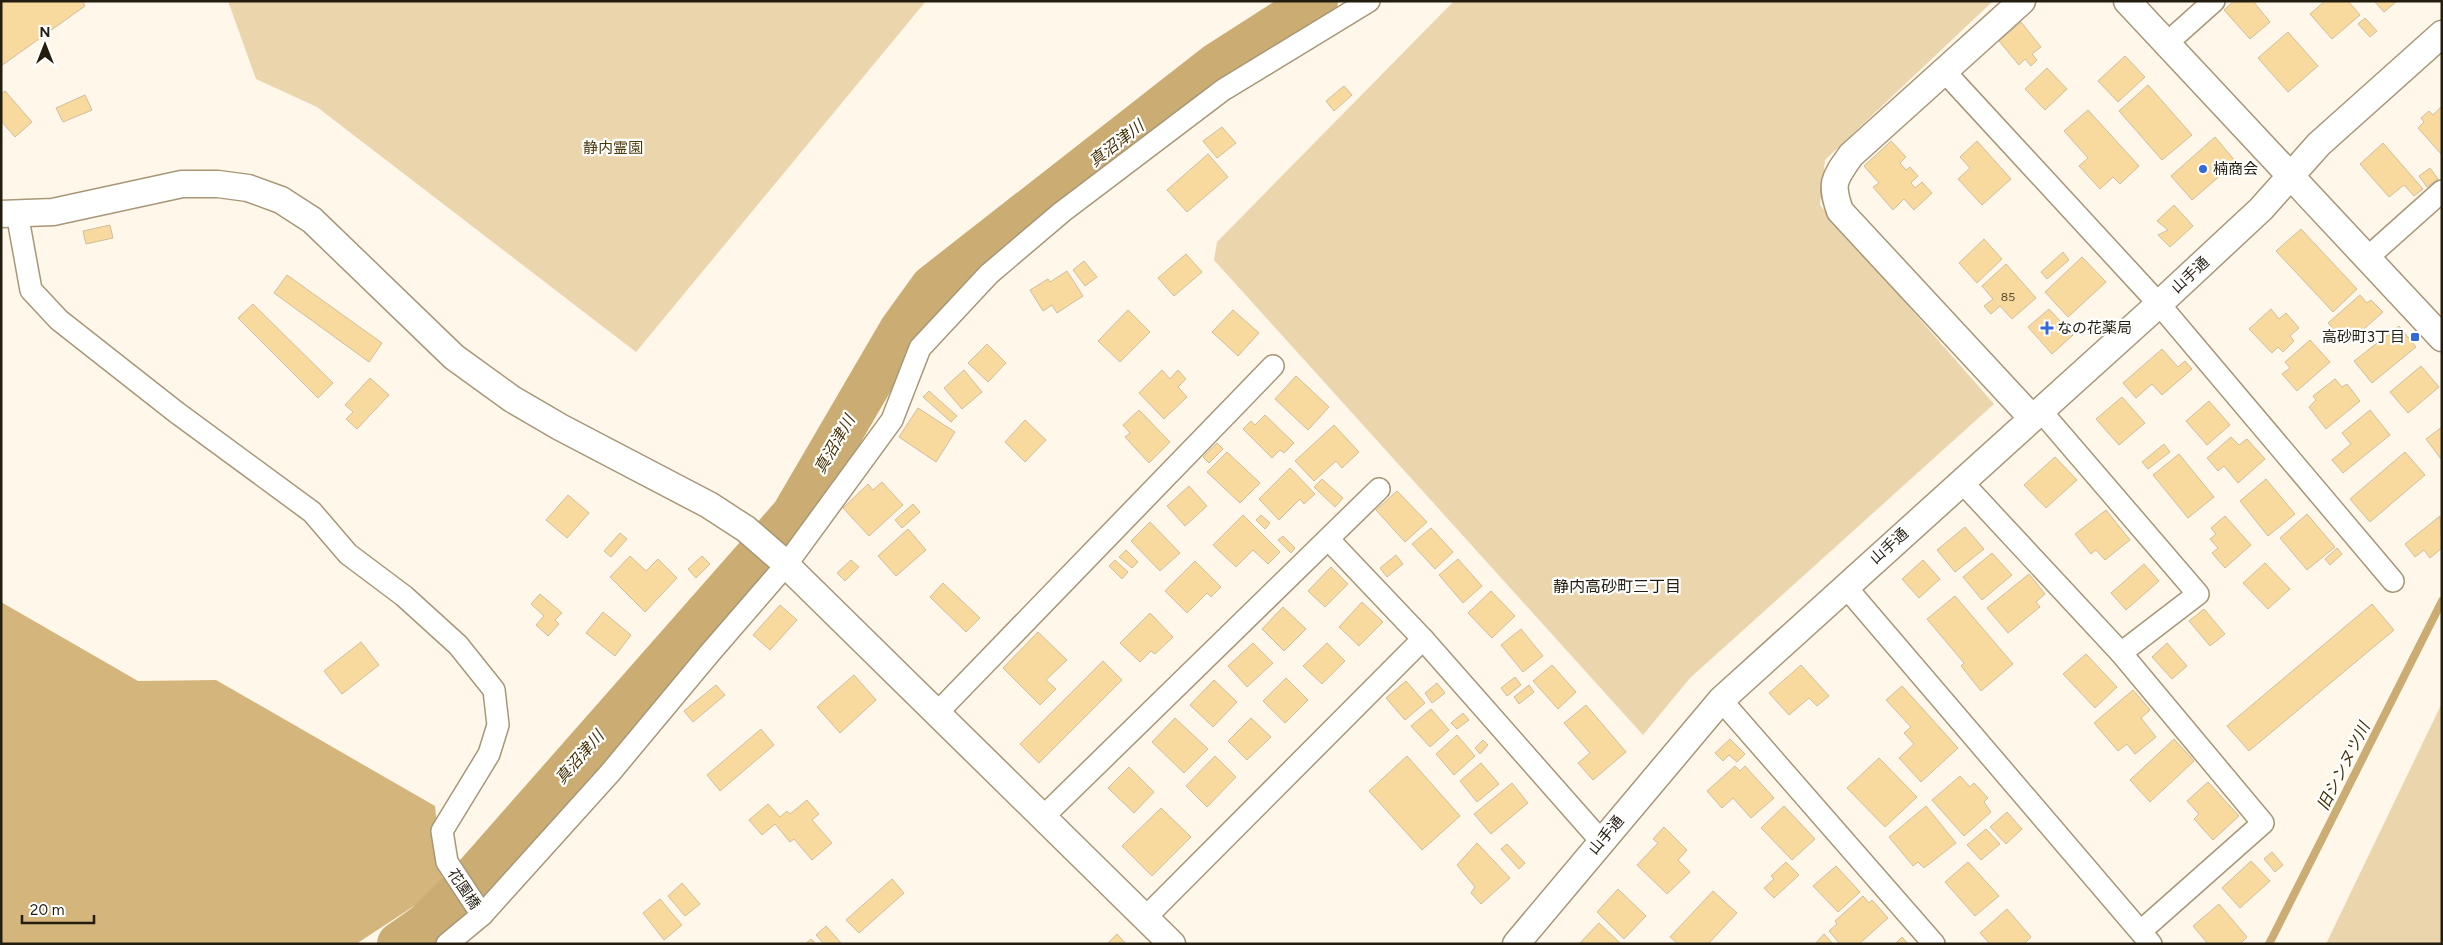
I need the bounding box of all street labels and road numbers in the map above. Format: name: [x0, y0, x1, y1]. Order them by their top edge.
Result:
street label: 山手通: [2167, 253, 2213, 297]
street label: 山手通: [1866, 524, 1912, 568]
street label: 山手通: [1585, 812, 1627, 858]
street label: 花園橋: [444, 865, 484, 913]

